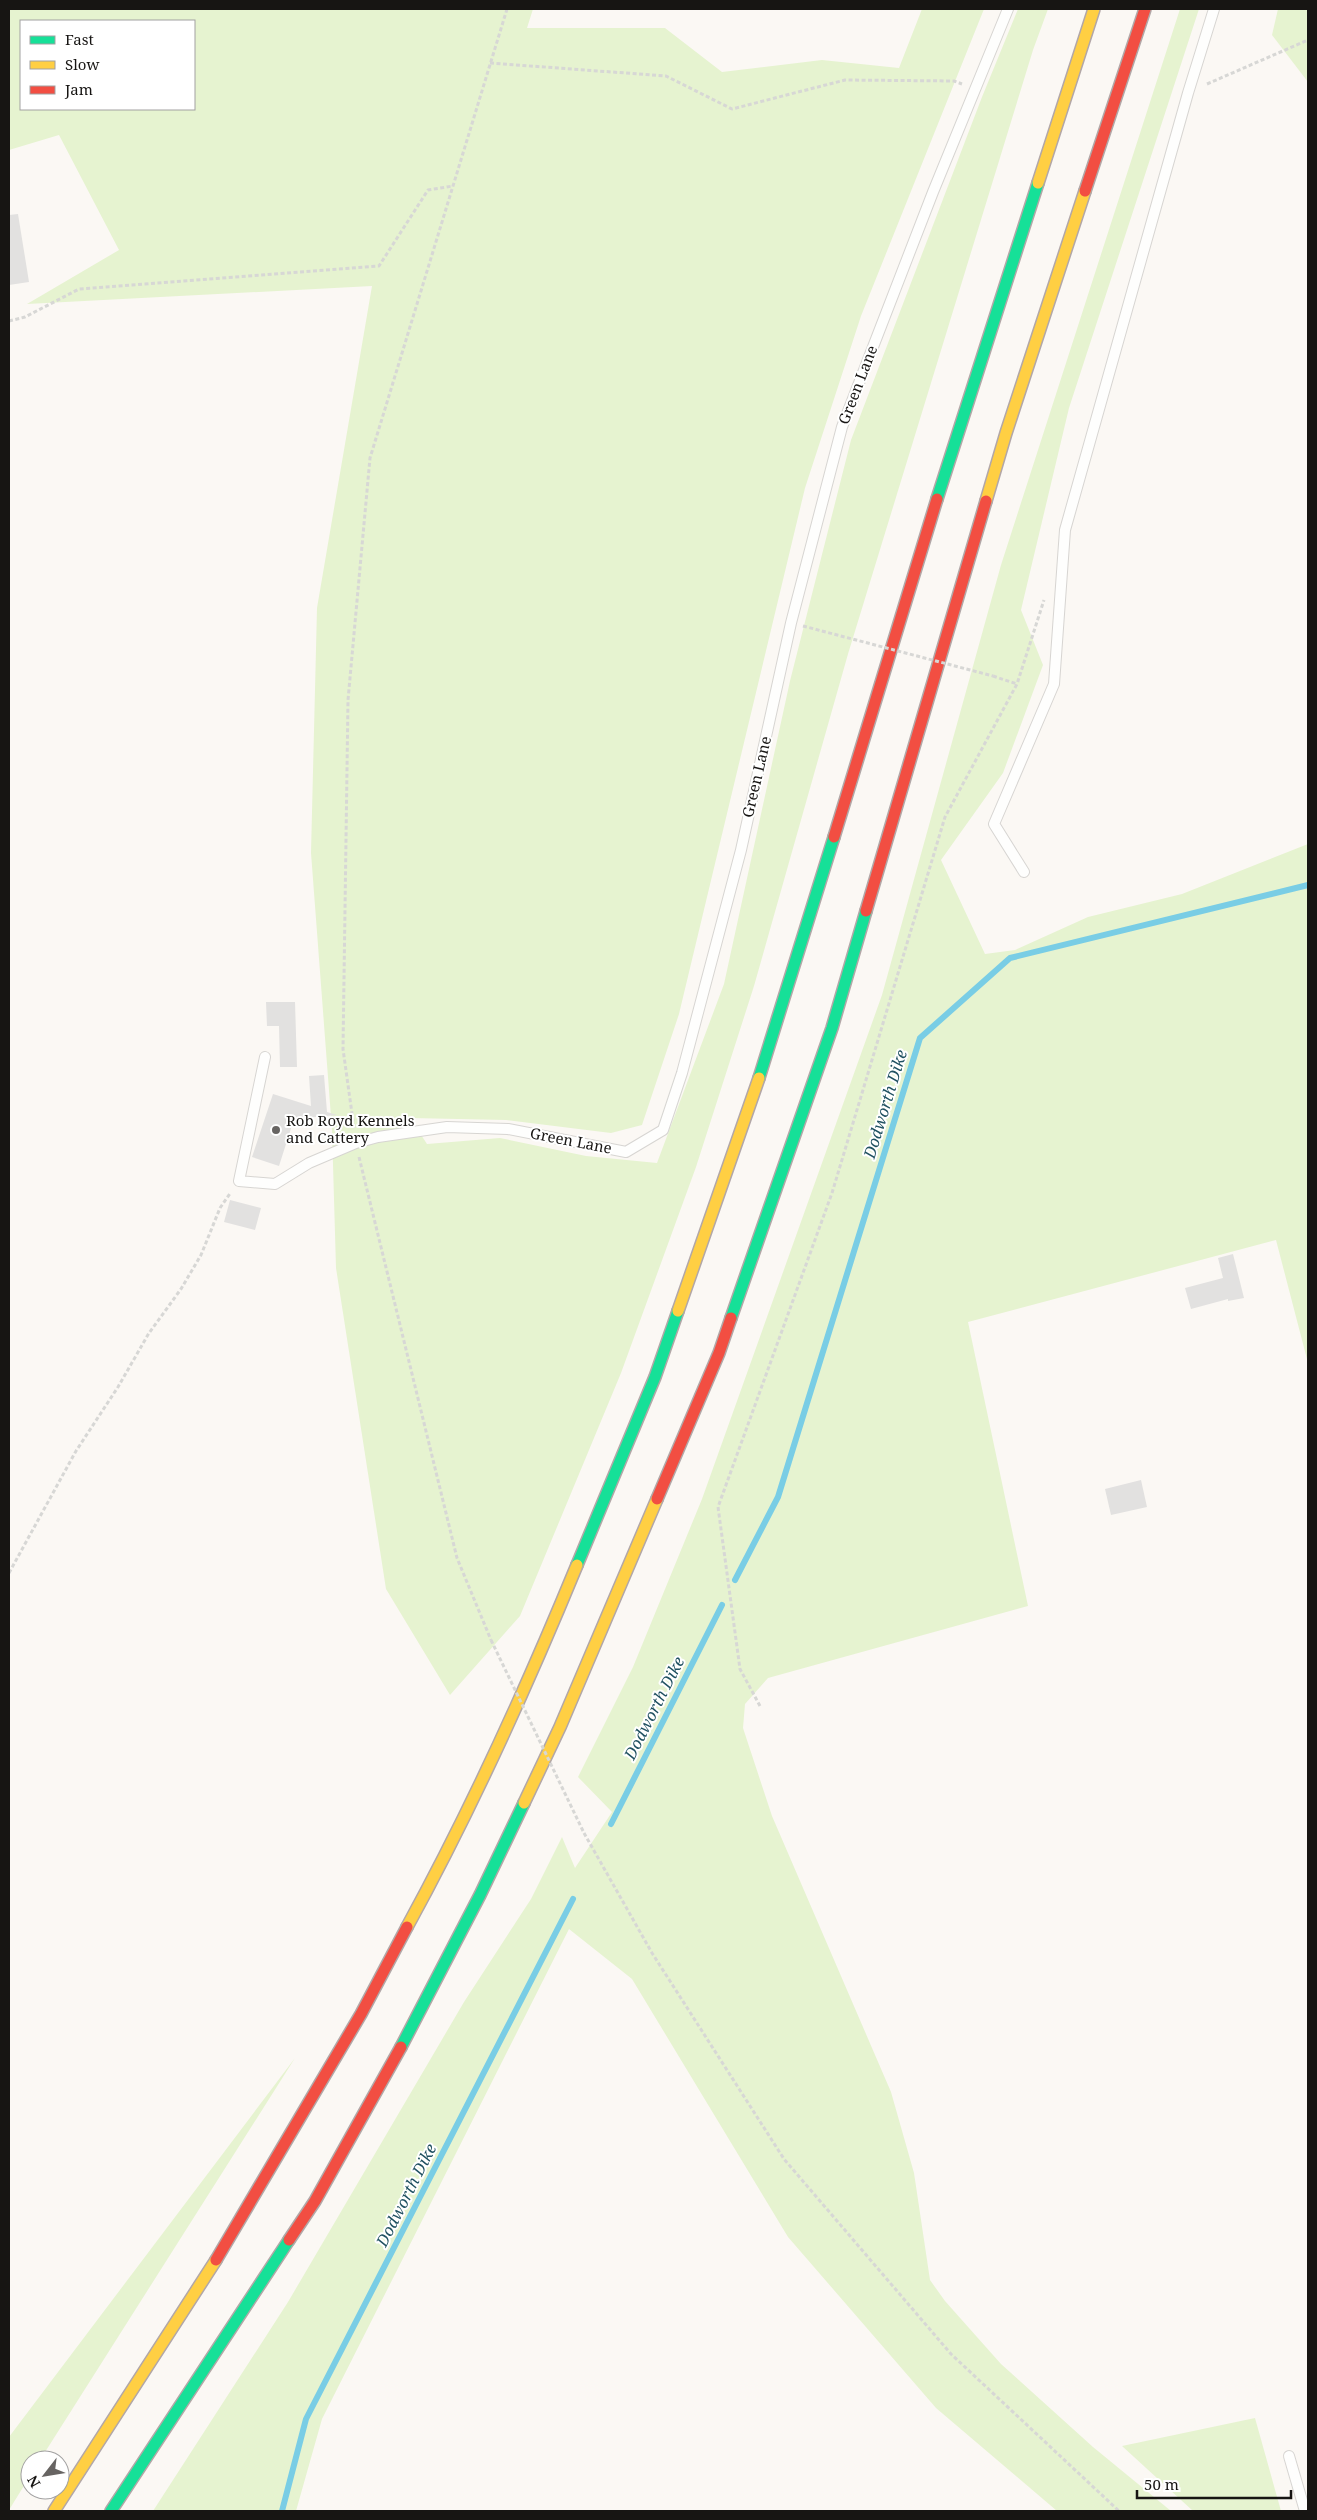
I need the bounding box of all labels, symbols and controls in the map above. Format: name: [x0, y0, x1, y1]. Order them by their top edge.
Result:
legend: [20, 20, 195, 110]
text: Fast: [65, 29, 94, 49]
text: Slow: [65, 54, 99, 74]
text: Jam: [64, 79, 93, 99]
street label: Green Lane: [833, 342, 881, 427]
street label: Green Lane: [737, 734, 775, 819]
water label: Dodworth Dike: [858, 1047, 912, 1162]
place label: Rob Royd Kennels and Cattery: [286, 1110, 415, 1147]
street label: Green Lane: [529, 1122, 614, 1158]
marker: Rob Royd Kennels and Cattery: [270, 1124, 282, 1136]
water label: Dodworth Dike: [618, 1653, 689, 1764]
water label: Dodworth Dike: [370, 2140, 441, 2251]
north arrow: [20, 2450, 70, 2500]
scale bar: [1137, 2468, 1291, 2500]
text: N: [22, 2472, 44, 2492]
text: 50 m: [1144, 2474, 1179, 2494]

